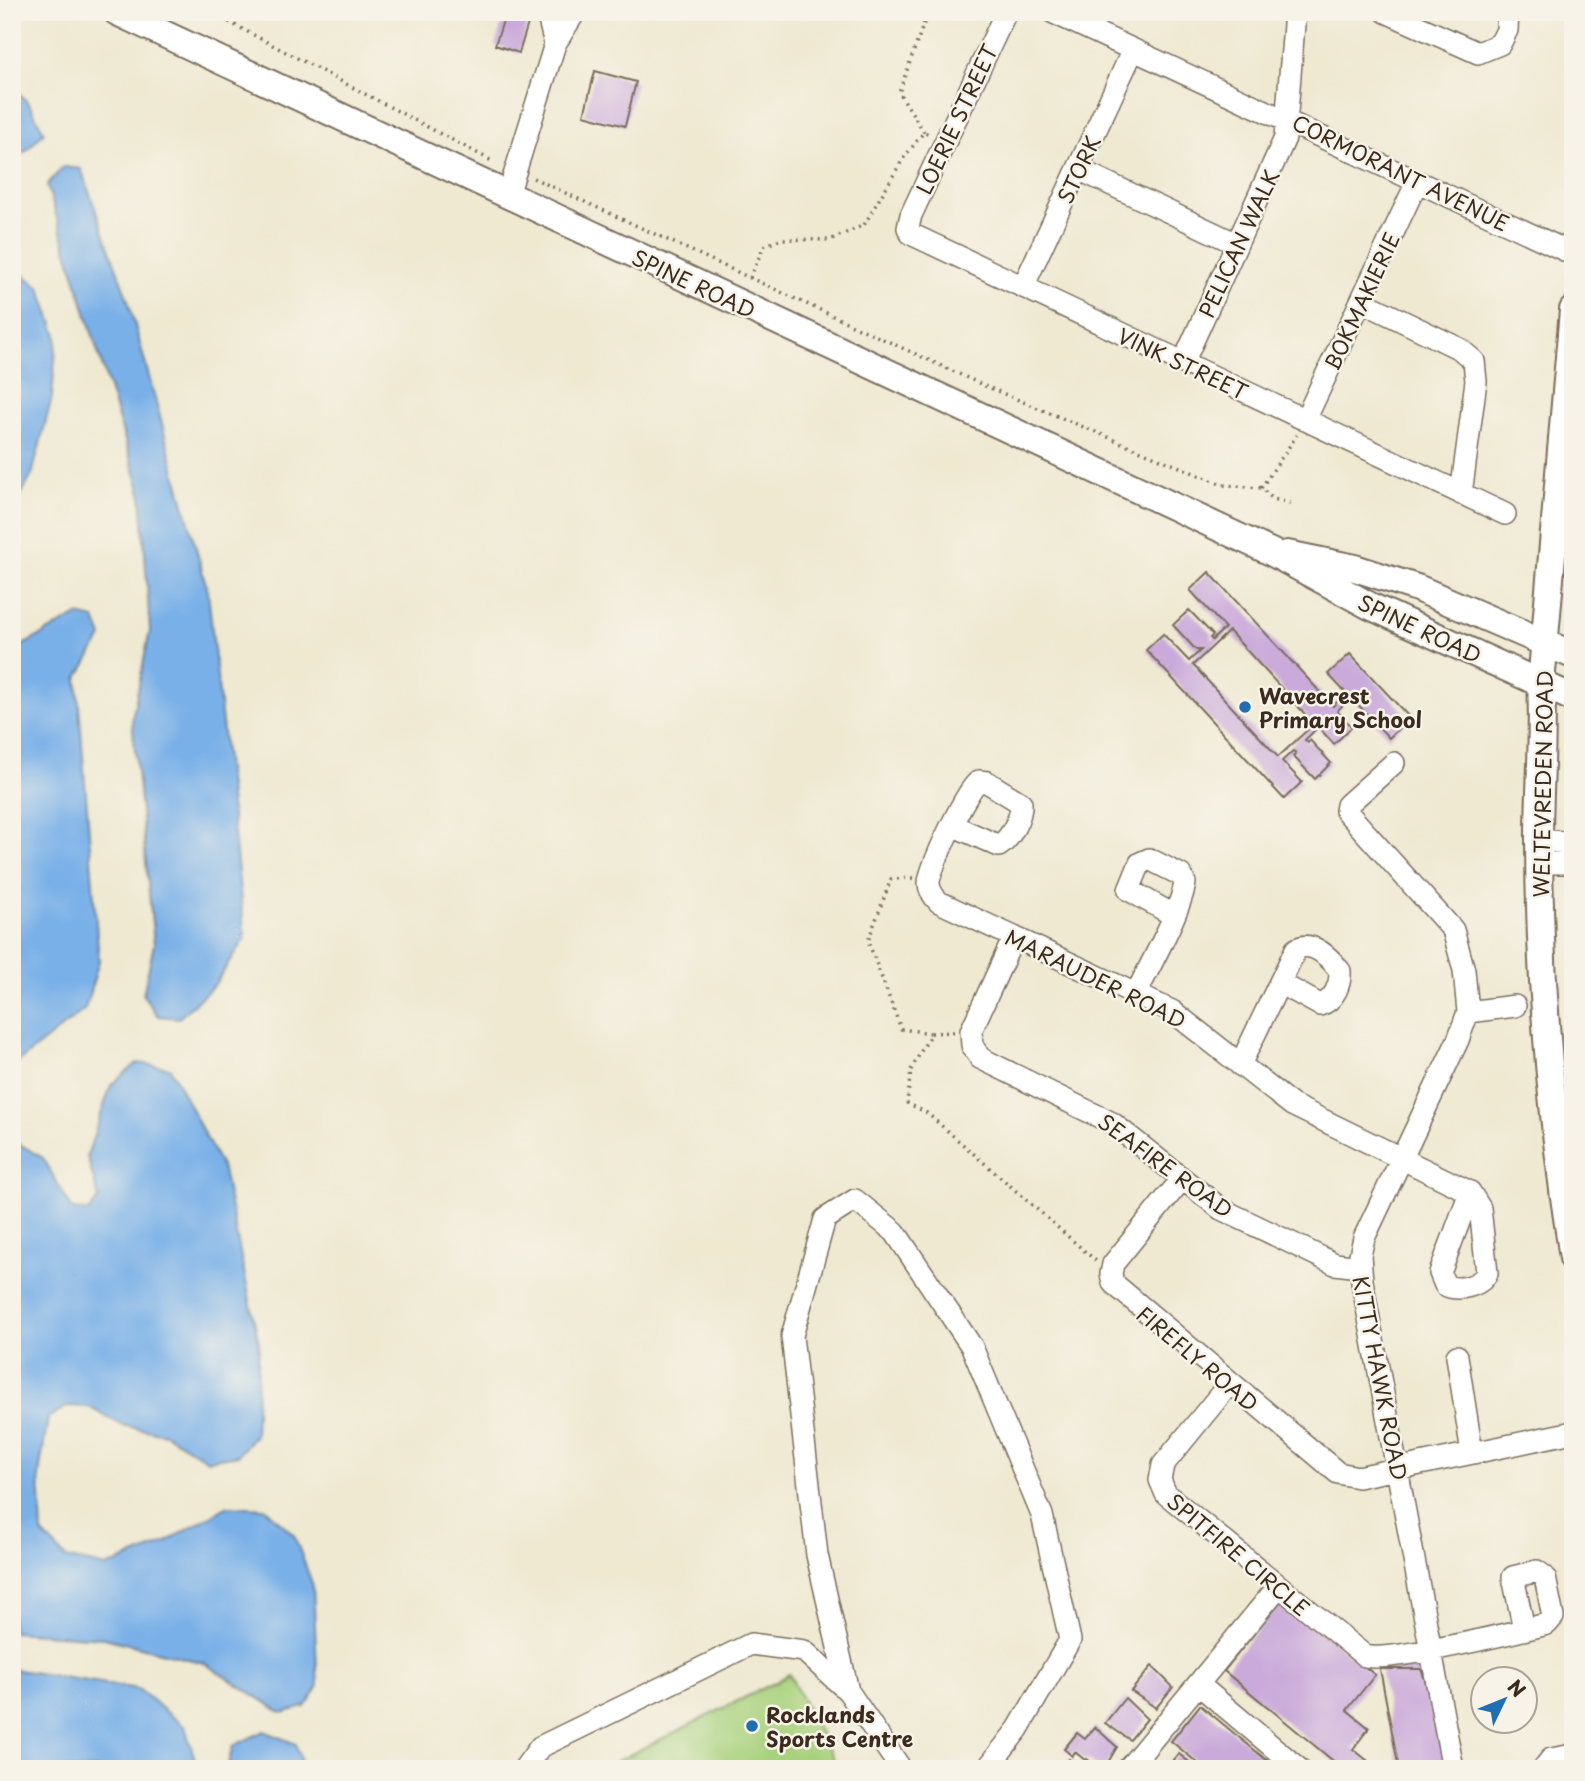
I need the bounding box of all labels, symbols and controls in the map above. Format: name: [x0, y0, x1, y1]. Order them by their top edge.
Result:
street label: LOERIE STREET: [907, 38, 1005, 199]
street label: CORMORANT AVENUE: [1287, 105, 1515, 239]
street label: STORK: [1048, 130, 1108, 208]
street label: PELICAN WALK: [1190, 164, 1286, 322]
street label: BOKMAKIERIE: [1315, 227, 1407, 375]
street label: SPINE ROAD: [627, 240, 761, 326]
street label: VINK STREET: [1113, 319, 1254, 407]
street label: SPINE ROAD: [1353, 585, 1487, 671]
street label: WELTEVREDEN ROAD: [1524, 670, 1560, 898]
place label: Wavecrest Primary School: [1259, 679, 1422, 735]
marker: Wavecrest Primary School: [1237, 699, 1253, 715]
street label: MARAUDER ROAD: [1000, 920, 1192, 1036]
street label: SEAFIRE ROAD: [1092, 1105, 1240, 1225]
street label: KITTY HAWK ROAD: [1345, 1273, 1417, 1483]
street label: FIREFLY ROAD: [1130, 1298, 1266, 1418]
street label: SPITFIRE CIRCLE: [1161, 1485, 1317, 1623]
north arrow: [1470, 1666, 1540, 1736]
text: N: [1502, 1673, 1533, 1703]
place label: Rocklands Sports Centre: [766, 1698, 913, 1754]
marker: Rocklands Sports Centre: [744, 1718, 760, 1734]

